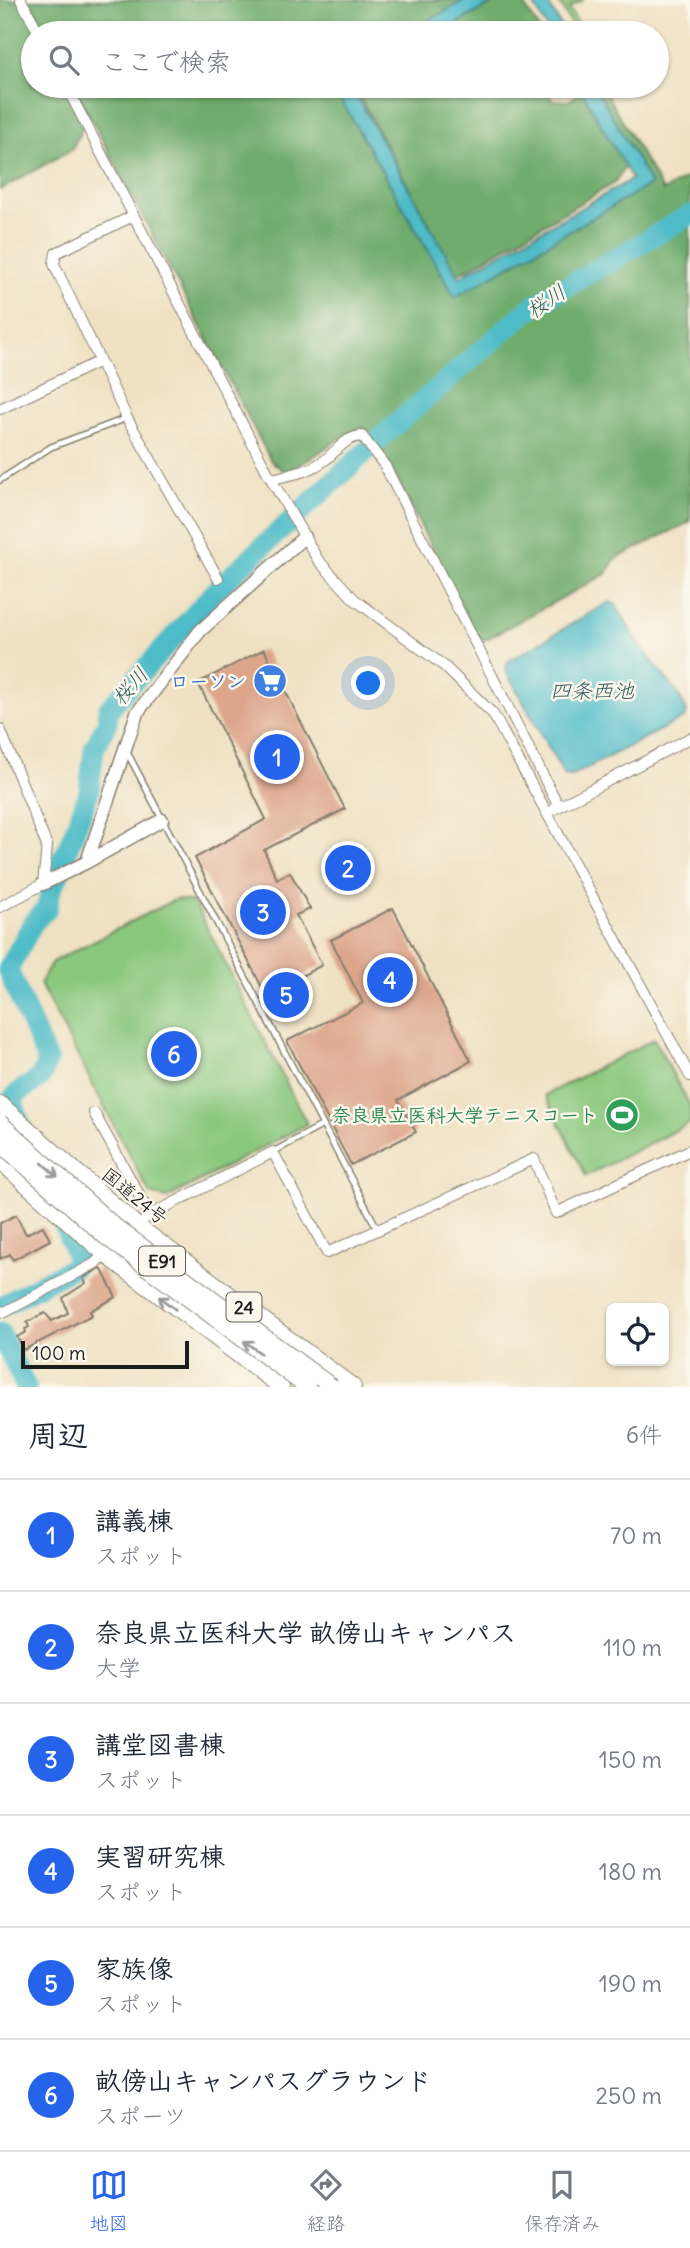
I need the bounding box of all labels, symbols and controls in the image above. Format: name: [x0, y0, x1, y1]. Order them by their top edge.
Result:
search box: [21, 21, 669, 98]
icon: search: [45, 41, 83, 79]
text: ここで検索: [101, 45, 231, 78]
water label: 桜川: [521, 278, 571, 324]
water label: 桜川: [106, 661, 154, 711]
supermarket icon: ローソン: [251, 662, 289, 700]
your location: [351, 666, 385, 700]
place label: ローソン: [170, 669, 246, 693]
water label: 四条西池: [550, 677, 635, 704]
pin: 1: [254, 731, 300, 783]
pin: 2: [325, 842, 371, 894]
pin: 3: [240, 886, 286, 938]
pin: 4: [367, 954, 413, 1006]
pin: 5: [263, 969, 309, 1021]
pin: 6: [151, 1028, 197, 1080]
sports icon: 奈良県立医科大学テニスコート: [603, 1096, 641, 1134]
place label: 奈良県立医科大学テニスコート: [332, 1103, 598, 1127]
one-way arrow: [41, 1161, 58, 1178]
street label: 国道24号: [97, 1162, 173, 1230]
road number: E91: [139, 1246, 185, 1276]
road number: 24: [226, 1292, 262, 1322]
one-way arrow: [158, 1295, 177, 1310]
map controls: [606, 1303, 669, 1366]
button: locate: [606, 1303, 669, 1366]
scale bar: [21, 1338, 189, 1370]
one-way arrow: [244, 1339, 262, 1354]
text: 100 m: [32, 1341, 86, 1365]
text: 周辺: [28, 1416, 88, 1454]
text: 6件: [626, 1420, 662, 1449]
text: 講義棟: [95, 1504, 173, 1537]
text: 1: [46, 1521, 56, 1550]
text: 70 m: [610, 1521, 662, 1550]
text: スポット: [95, 1541, 187, 1570]
text: 奈良県立医科大学 畝傍山キャンパス: [95, 1616, 516, 1649]
text: 2: [45, 1633, 57, 1662]
text: 110 m: [603, 1633, 662, 1662]
text: 大学: [95, 1653, 141, 1682]
text: 講堂図書棟: [95, 1728, 225, 1761]
text: 3: [44, 1745, 58, 1774]
text: 150 m: [599, 1745, 662, 1774]
text: スポット: [95, 1765, 187, 1794]
text: 実習研究棟: [95, 1840, 225, 1873]
text: 4: [44, 1857, 58, 1886]
text: 180 m: [599, 1857, 662, 1886]
text: スポット: [95, 1877, 187, 1906]
text: 家族像: [95, 1952, 173, 1985]
text: 5: [44, 1969, 58, 1998]
text: 190 m: [599, 1969, 662, 1998]
text: スポット: [95, 1989, 187, 2018]
text: 畝傍山キャンパスグラウンド: [95, 2064, 432, 2097]
text: 6: [44, 2081, 58, 2110]
text: 250 m: [595, 2081, 662, 2110]
text: スポーツ: [95, 2101, 187, 2130]
tab: 地図: [90, 2166, 128, 2235]
tab: 経路: [307, 2166, 345, 2235]
tab: 保存済み: [524, 2166, 600, 2235]

